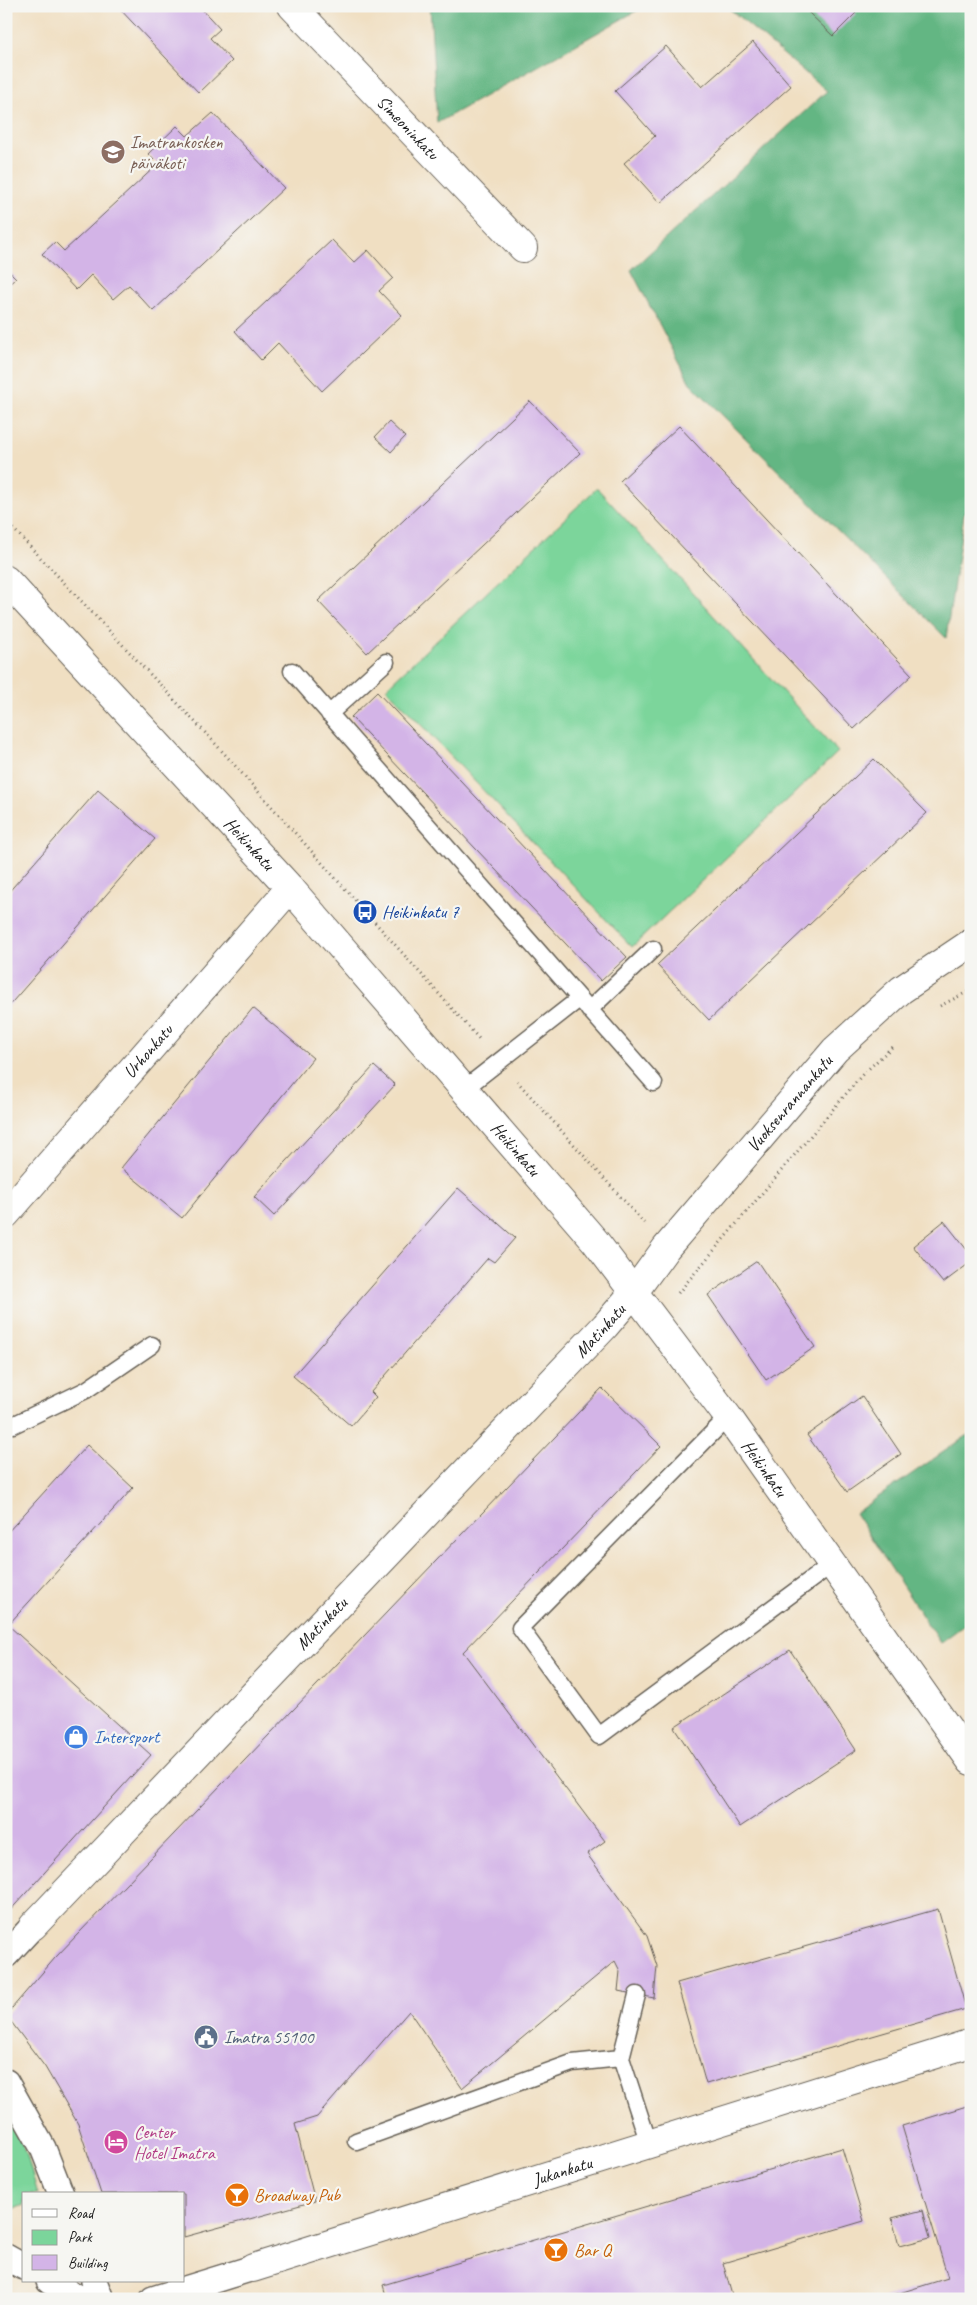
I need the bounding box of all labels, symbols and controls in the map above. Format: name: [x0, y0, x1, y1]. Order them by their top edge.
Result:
street label: Simeoninkatu: [372, 91, 445, 165]
place label: Imatrankosken päiväkoti: [130, 131, 224, 174]
school or university icon: Imatrankosken päiväkoti: [100, 139, 126, 165]
street label: Heikinkatu: [219, 813, 280, 876]
bus stop icon: Heikinkatu 7: [352, 899, 378, 925]
place label: Heikinkatu 7: [382, 901, 460, 923]
street label: Urhonkatu: [118, 1019, 178, 1083]
street label: Vuoksenrannankatu: [742, 1050, 838, 1156]
street label: Heikinkatu: [486, 1117, 546, 1182]
street label: Matinkatu: [570, 1298, 631, 1362]
street label: Heikinkatu: [737, 1436, 793, 1502]
street label: Matinkatu: [291, 1591, 353, 1655]
shop icon: Intersport: [63, 1724, 89, 1750]
place label: Intersport: [94, 1726, 161, 1748]
public building icon: Imatra 55100: [193, 2024, 219, 2050]
place label: Imatra 55100: [224, 2026, 316, 2048]
place label: Center Hotel Imatra: [134, 2121, 216, 2164]
hotel icon: Center Hotel Imatra: [103, 2129, 129, 2155]
street label: Jukankatu: [529, 2151, 596, 2191]
bar icon: Broadway Pub: [224, 2182, 250, 2208]
place label: Broadway Pub: [254, 2184, 341, 2206]
legend: [22, 2192, 185, 2282]
text: Road: [68, 2204, 95, 2223]
text: Park: [68, 2228, 93, 2247]
bar icon: Bar Q: [543, 2237, 569, 2263]
place label: Bar Q: [574, 2239, 613, 2261]
text: Building: [68, 2254, 108, 2273]

